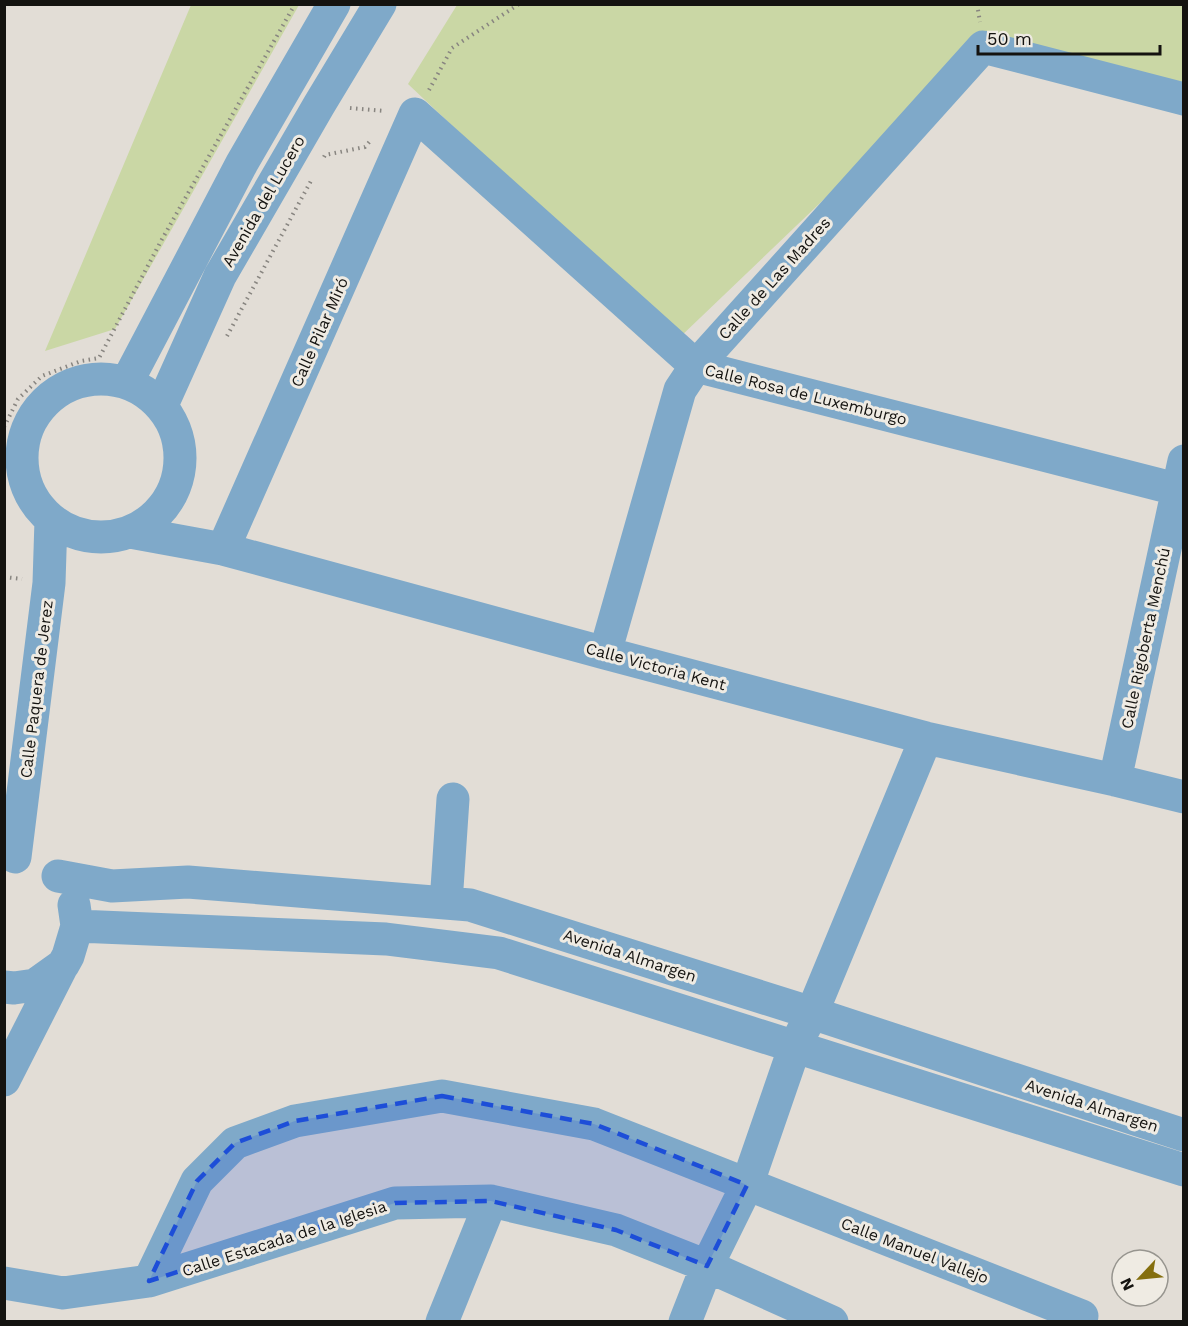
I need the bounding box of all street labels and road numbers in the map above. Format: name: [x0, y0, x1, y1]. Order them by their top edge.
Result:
street label: Avenida del Lucero: [218, 132, 309, 270]
street label: Calle de Las Madres: [714, 213, 834, 344]
street label: Calle Pilar Miró: [287, 274, 352, 390]
street label: Calle Rosa de Luxemburgo: [703, 360, 909, 429]
street label: Calle Rigoberta Menchú: [1117, 546, 1174, 731]
street label: Calle Paquera de Jerez: [16, 599, 57, 779]
street label: Calle Victoria Kent: [584, 639, 728, 694]
street label: Avenida Almargen: [561, 925, 699, 986]
street label: Avenida Almargen: [1023, 1075, 1161, 1136]
street label: Calle Estacada de la Iglesia: [180, 1196, 389, 1281]
street label: Calle Manuel Vallejo: [838, 1214, 991, 1287]

